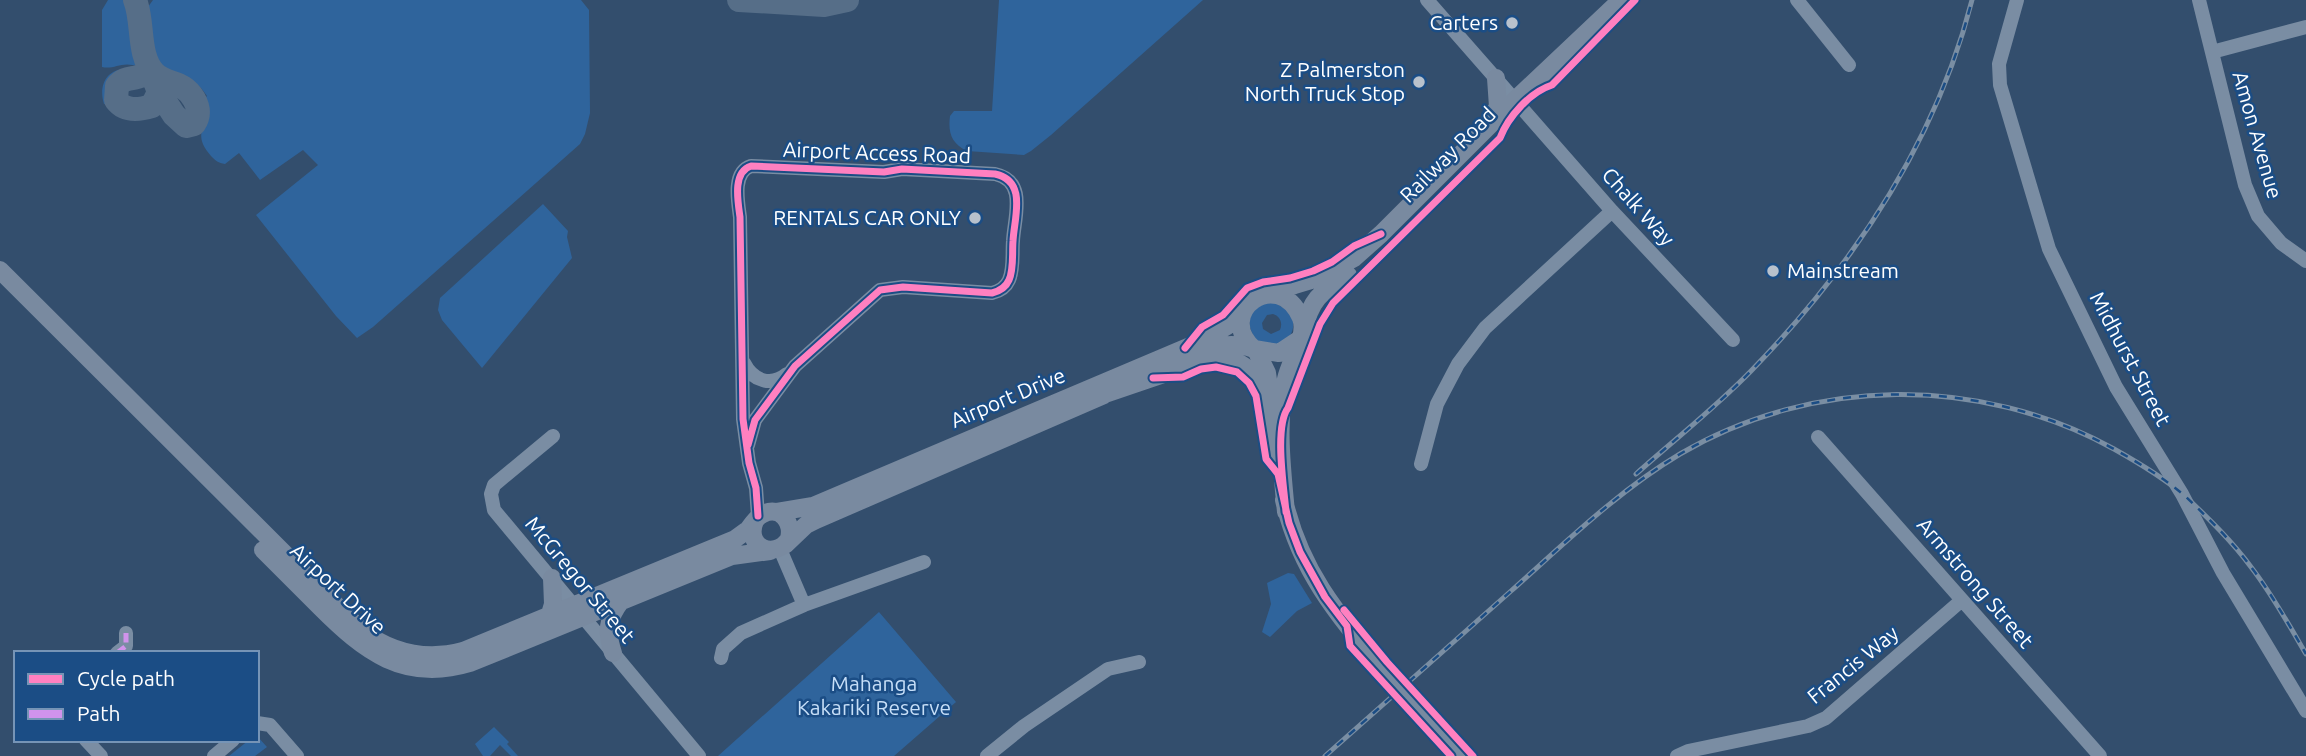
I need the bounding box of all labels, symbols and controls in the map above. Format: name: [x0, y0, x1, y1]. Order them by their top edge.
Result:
place label: Carters: [1429, 10, 1498, 34]
marker: Carters: [1504, 15, 1520, 31]
place label: Z Palmerston North Truck Stop: [1245, 57, 1405, 105]
street label: Amon Avenue: [2228, 68, 2288, 201]
marker: Z Palmerston North Truck Stop: [1411, 74, 1427, 90]
street label: Railway Road: [1395, 102, 1500, 207]
street label: Airport Access Road: [782, 137, 972, 167]
street label: Chalk Way: [1598, 162, 1680, 250]
place label: RENTALS CAR ONLY: [773, 205, 961, 229]
marker: RENTALS CAR ONLY: [967, 210, 983, 226]
place label: Mainstream: [1787, 258, 1899, 282]
marker: Mainstream: [1765, 263, 1781, 279]
street label: Midhurst Street: [2085, 287, 2176, 430]
street label: Airport Drive: [947, 362, 1068, 432]
street label: McGregor Street: [521, 511, 640, 647]
street label: Armstrong Street: [1913, 512, 2039, 652]
street label: Airport Drive: [286, 538, 391, 639]
street label: Francis Way: [1802, 620, 1903, 708]
legend: [14, 651, 259, 742]
text: Cycle path: [77, 666, 175, 690]
park label: Mahanga Kakariki Reserve: [797, 671, 951, 719]
text: Path: [77, 701, 120, 725]

